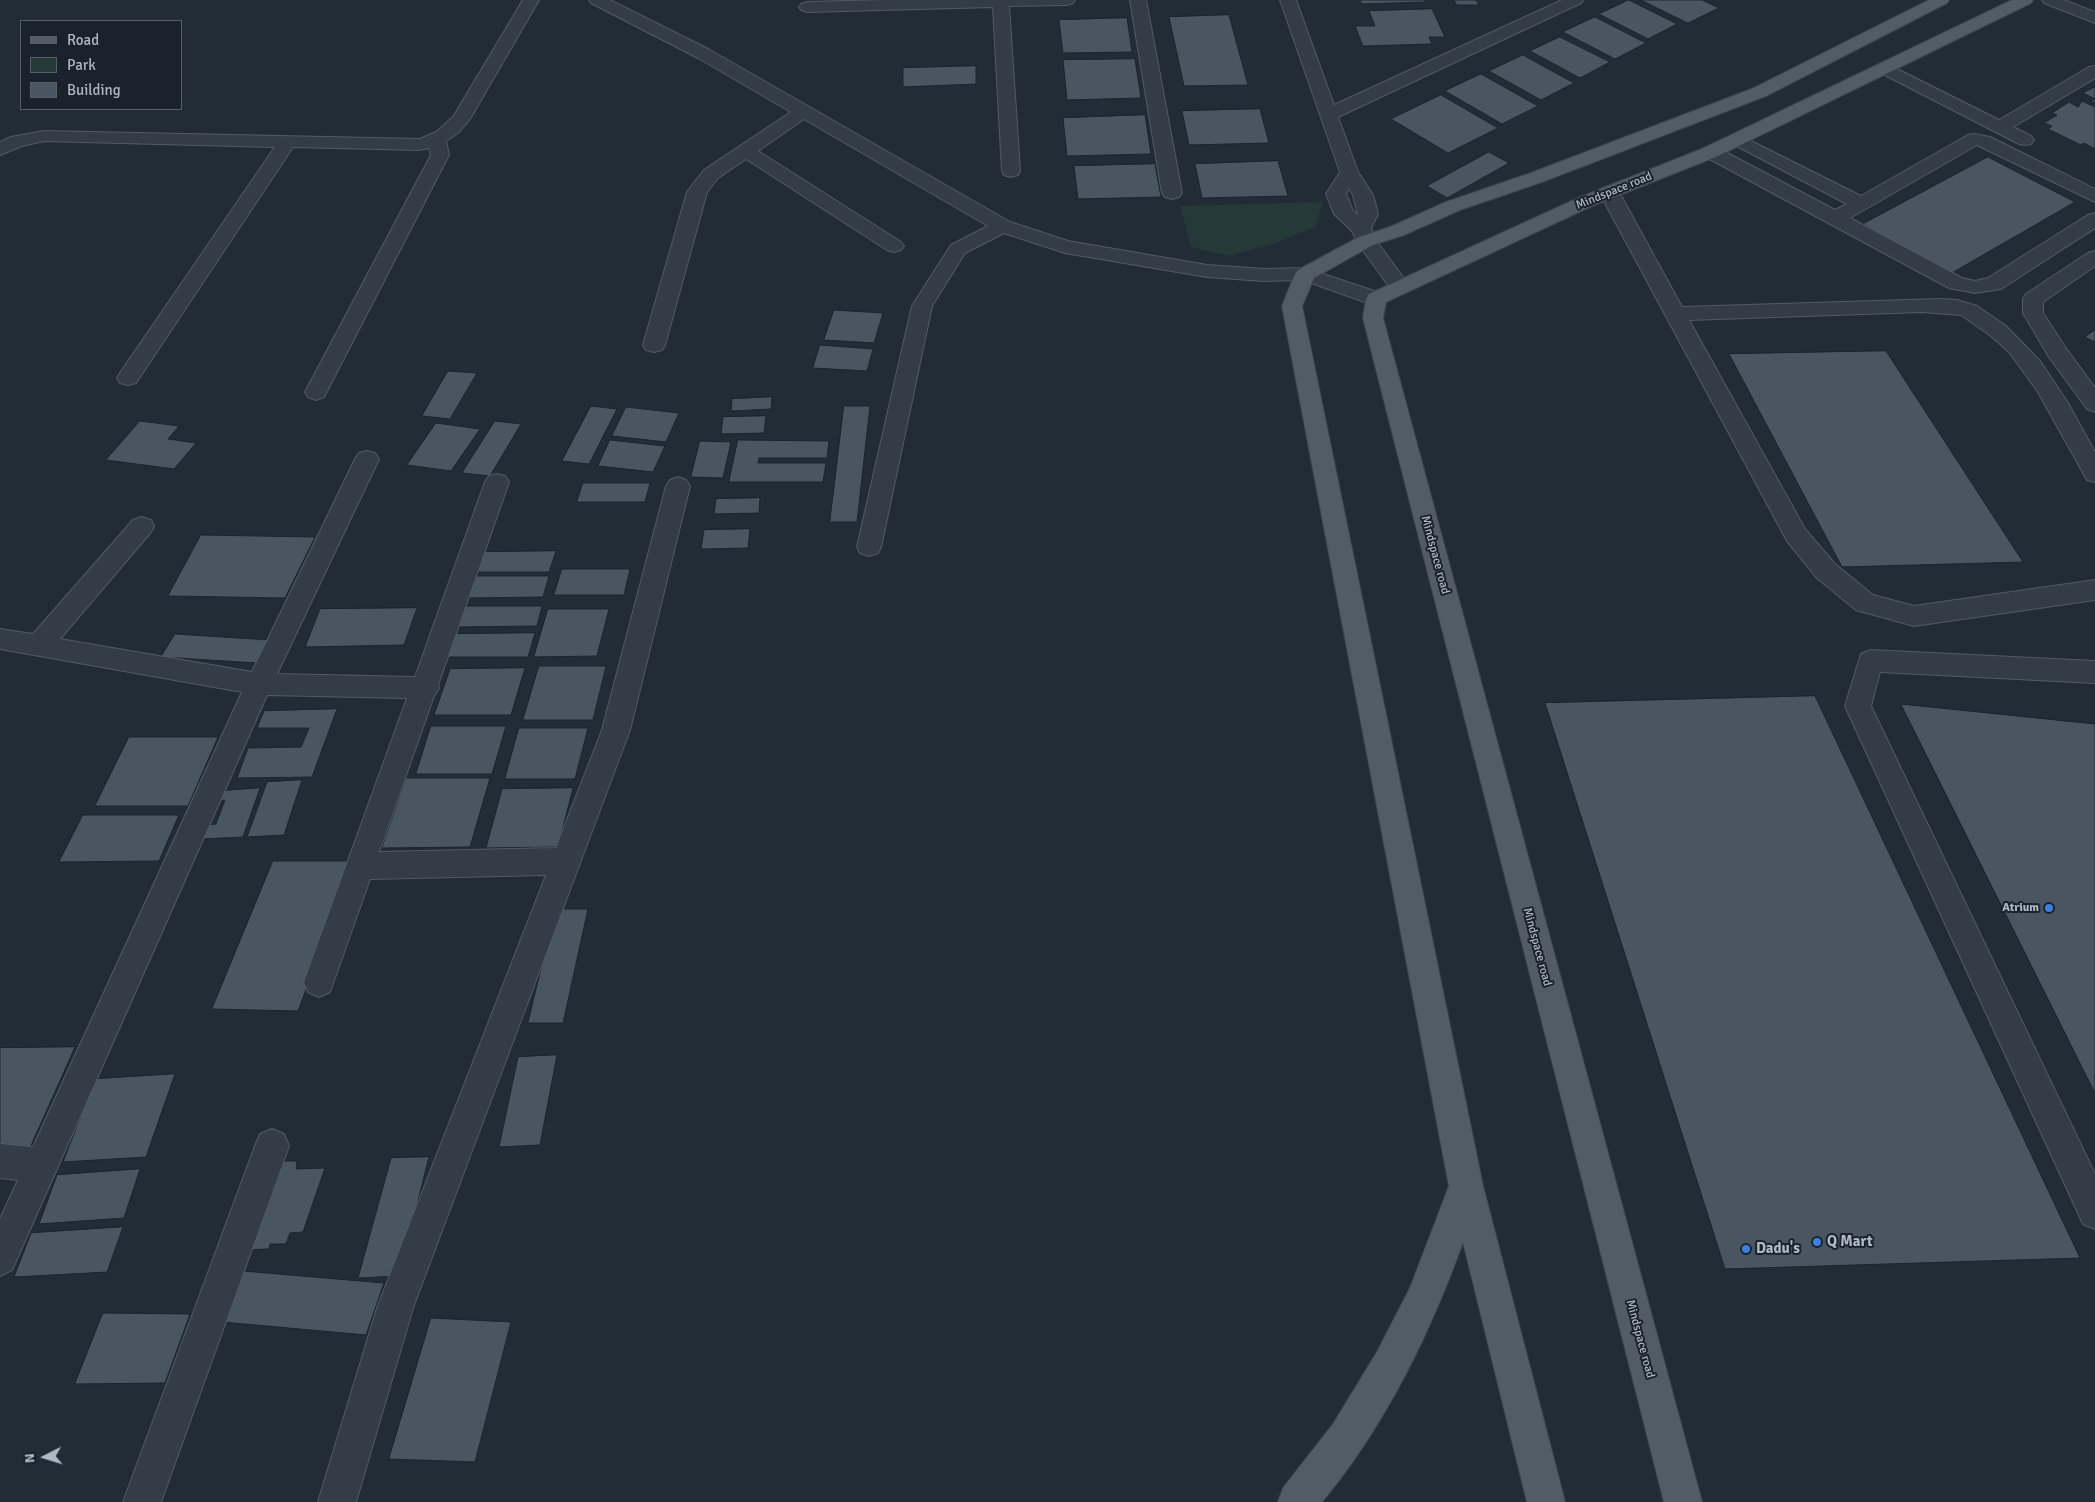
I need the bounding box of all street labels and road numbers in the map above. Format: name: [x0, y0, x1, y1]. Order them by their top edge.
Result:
street label: Mindspace road: [1574, 169, 1654, 213]
street label: Mindspace road: [1418, 514, 1452, 596]
street label: Mindspace road: [1520, 906, 1554, 988]
street label: Mindspace road: [1623, 1298, 1657, 1380]

